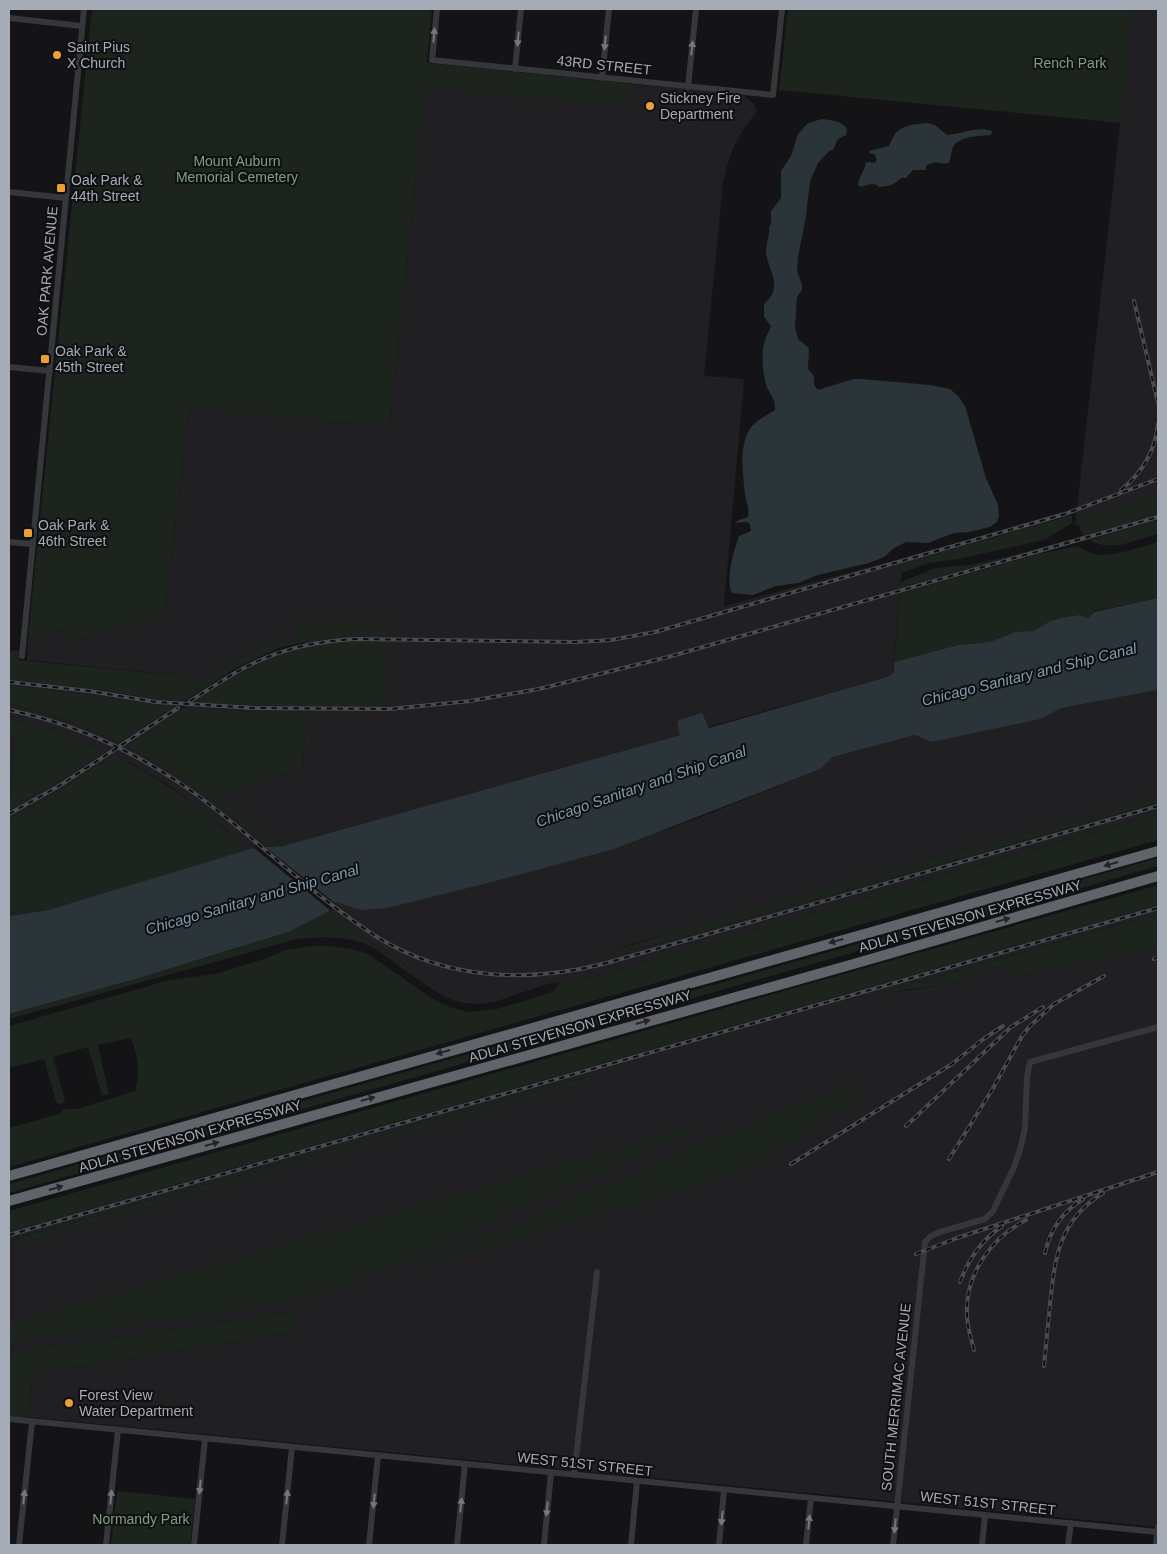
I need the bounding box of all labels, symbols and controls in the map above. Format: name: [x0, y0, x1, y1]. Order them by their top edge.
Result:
one-way arrow: [430, 26, 438, 42]
one-way arrow: [514, 31, 522, 47]
one-way arrow: [601, 36, 609, 52]
place label: Saint Pius X Church: [67, 39, 130, 71]
one-way arrow: [688, 39, 696, 55]
marker: Saint Pius X Church: [51, 49, 63, 61]
street label: 43RD STREET: [556, 52, 652, 78]
park label: Rench Park: [1033, 55, 1108, 71]
place label: Stickney Fire Department: [660, 90, 741, 122]
marker: Stickney Fire Department: [644, 100, 656, 112]
park label: Mount Auburn Memorial Cemetery: [176, 153, 298, 185]
place label: Oak Park & 44th Street: [71, 172, 143, 204]
marker: Oak Park & 44th Street: [55, 182, 67, 194]
street label: OAK PARK AVENUE: [33, 205, 61, 337]
place label: Oak Park & 45th Street: [55, 343, 127, 375]
marker: Oak Park & 45th Street: [39, 353, 51, 365]
place label: Oak Park & 46th Street: [38, 517, 110, 549]
marker: Oak Park & 46th Street: [22, 527, 34, 539]
water label: Chicago Sanitary and Ship Canal: [920, 639, 1139, 709]
water label: Chicago Sanitary and Ship Canal: [534, 742, 749, 830]
water label: Chicago Sanitary and Ship Canal: [143, 860, 361, 938]
one-way arrow: [1104, 861, 1119, 869]
street label: ADLAI STEVENSON EXPRESSWAY: [857, 876, 1084, 956]
one-way arrow: [996, 916, 1011, 924]
one-way arrow: [828, 938, 843, 946]
street label: ADLAI STEVENSON EXPRESSWAY: [467, 986, 694, 1066]
one-way arrow: [635, 1018, 650, 1026]
one-way arrow: [436, 1049, 451, 1057]
one-way arrow: [361, 1095, 376, 1103]
street label: ADLAI STEVENSON EXPRESSWAY: [77, 1096, 304, 1176]
one-way arrow: [205, 1139, 220, 1147]
one-way arrow: [48, 1184, 63, 1192]
street label: SOUTH MERRIMAC AVENUE: [878, 1302, 914, 1492]
place label: Forest View Water Department: [79, 1387, 193, 1419]
marker: Forest View Water Department: [63, 1397, 75, 1409]
street label: WEST 51ST STREET: [516, 1449, 654, 1479]
one-way arrow: [196, 1479, 204, 1495]
one-way arrow: [20, 1488, 28, 1504]
one-way arrow: [107, 1488, 115, 1504]
one-way arrow: [283, 1488, 291, 1504]
street label: WEST 51ST STREET: [919, 1488, 1057, 1518]
one-way arrow: [370, 1493, 378, 1509]
one-way arrow: [457, 1496, 465, 1512]
one-way arrow: [543, 1501, 551, 1517]
one-way arrow: [717, 1510, 725, 1526]
park label: Normandy Park: [92, 1511, 191, 1527]
one-way arrow: [805, 1514, 813, 1530]
one-way arrow: [891, 1518, 899, 1534]

